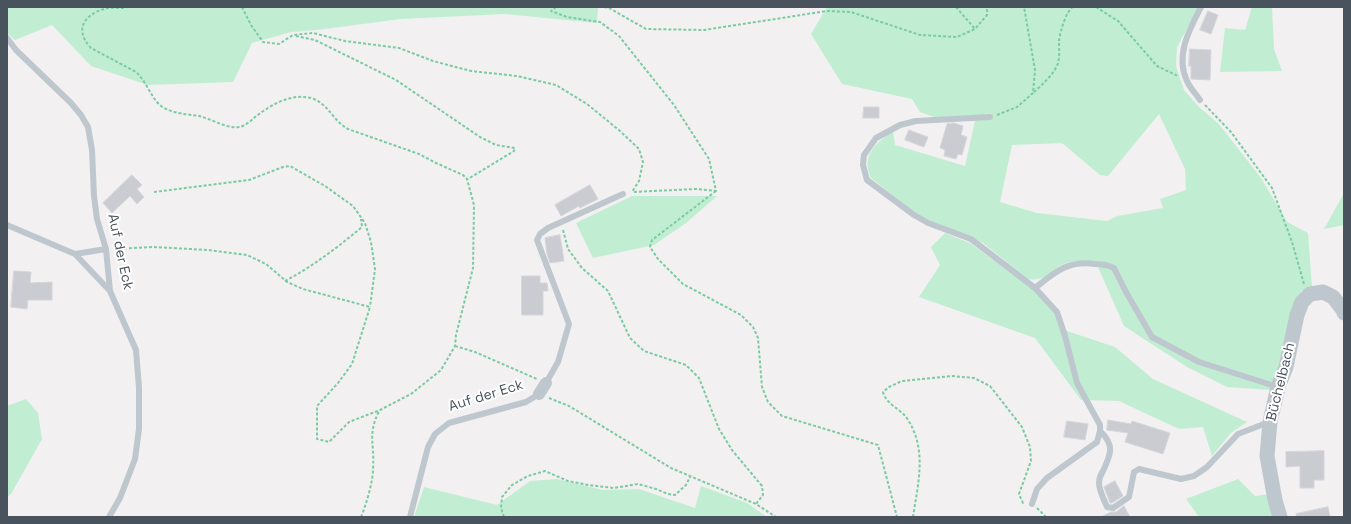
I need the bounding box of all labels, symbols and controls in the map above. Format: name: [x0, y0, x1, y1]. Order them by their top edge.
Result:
street label: Auf der Eck: [104, 213, 136, 291]
street label: Büchelbach: [1263, 341, 1299, 423]
street label: Auf der Eck: [447, 377, 525, 415]

